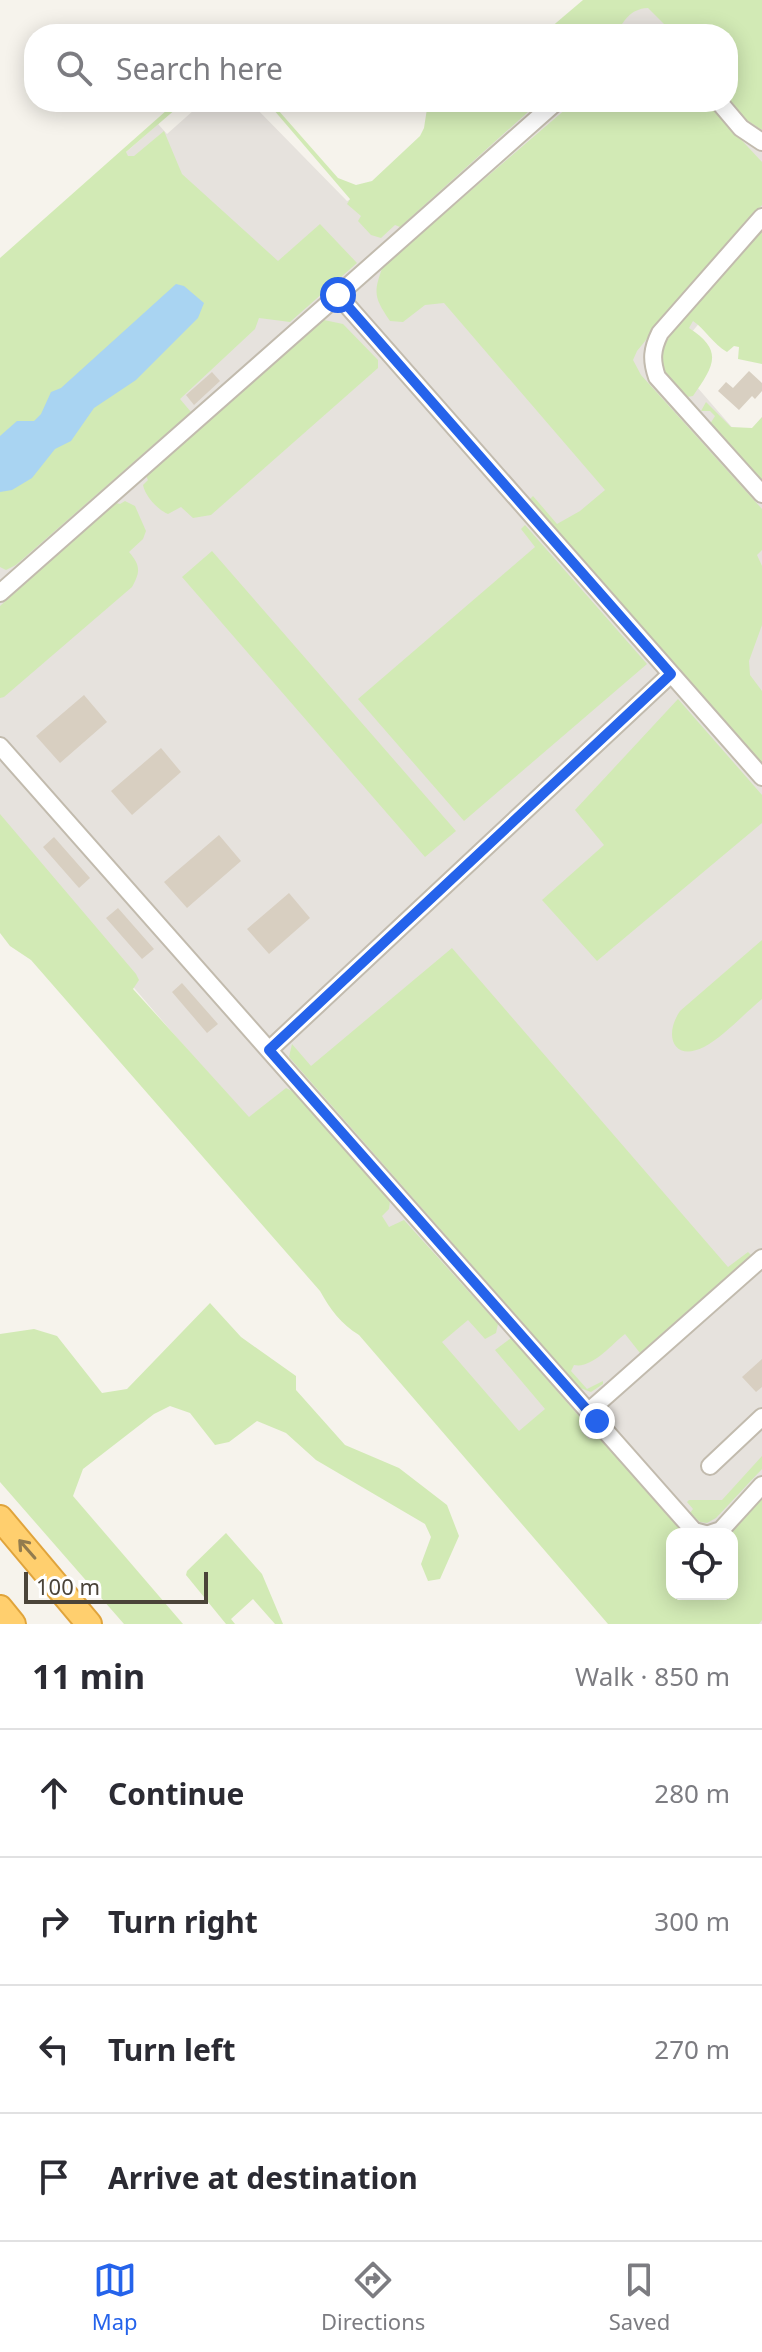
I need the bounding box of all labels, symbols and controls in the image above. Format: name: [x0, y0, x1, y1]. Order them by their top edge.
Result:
search box: [24, 24, 738, 112]
icon: search: [52, 46, 96, 90]
text: Search here: [116, 48, 283, 89]
route start: [320, 277, 356, 313]
route end: [579, 1403, 615, 1439]
map controls: [666, 1528, 738, 1600]
button: locate: [666, 1528, 738, 1600]
one-way arrow: [18, 1539, 36, 1560]
scale bar: [24, 1568, 208, 1604]
text: 100 m: [36, 1571, 100, 1601]
text: 11 min: [32, 1653, 145, 1699]
text: Walk · 850 m: [575, 1658, 730, 1694]
icon: ahead: [32, 1771, 76, 1815]
text: Continue: [108, 1773, 244, 1814]
text: 280 m: [654, 1775, 730, 1811]
icon: right: [32, 1899, 76, 1943]
text: Turn right: [108, 1901, 258, 1942]
text: 300 m: [654, 1903, 730, 1939]
icon: left: [32, 2027, 76, 2071]
text: Turn left: [108, 2029, 236, 2070]
text: 270 m: [654, 2031, 730, 2067]
icon: arrive: [32, 2155, 76, 2199]
text: Arrive at destination: [108, 2157, 418, 2198]
tab: Map: [92, 2258, 138, 2336]
tab: Directions: [321, 2258, 425, 2336]
tab: Saved: [609, 2258, 670, 2336]

